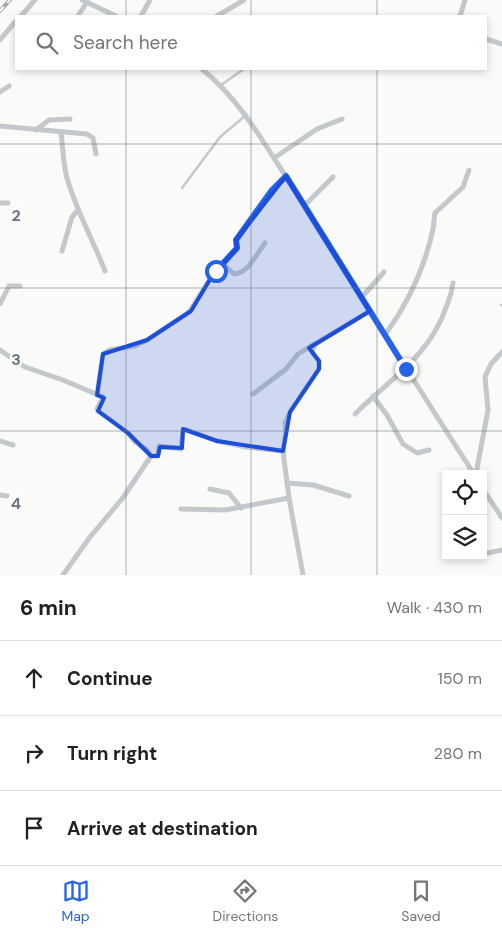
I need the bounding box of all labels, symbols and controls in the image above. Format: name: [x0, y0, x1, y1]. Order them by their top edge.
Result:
search box: [15, 15, 487, 70]
icon: search: [33, 29, 61, 57]
text: Search here: [73, 30, 178, 55]
text: 2: [11, 205, 21, 226]
route start: [205, 260, 228, 283]
text: 3: [11, 349, 21, 370]
route end: [395, 358, 418, 381]
map controls: [442, 470, 487, 560]
button: locate: [442, 470, 487, 515]
text: 4: [11, 493, 21, 514]
button: layers: [442, 515, 487, 560]
text: 6 min: [20, 594, 77, 622]
text: Walk · 430 m: [387, 597, 482, 618]
icon: ahead: [20, 664, 48, 692]
text: Continue: [67, 666, 153, 691]
text: 150 m: [438, 668, 482, 689]
icon: right: [20, 739, 48, 767]
text: Turn right: [67, 741, 157, 766]
text: 280 m: [434, 743, 482, 764]
icon: arrive: [20, 814, 48, 842]
text: Arrive at destination: [67, 816, 258, 841]
tab: Map: [61, 877, 90, 925]
tab: Directions: [213, 877, 278, 925]
tab: Saved: [401, 877, 441, 925]

